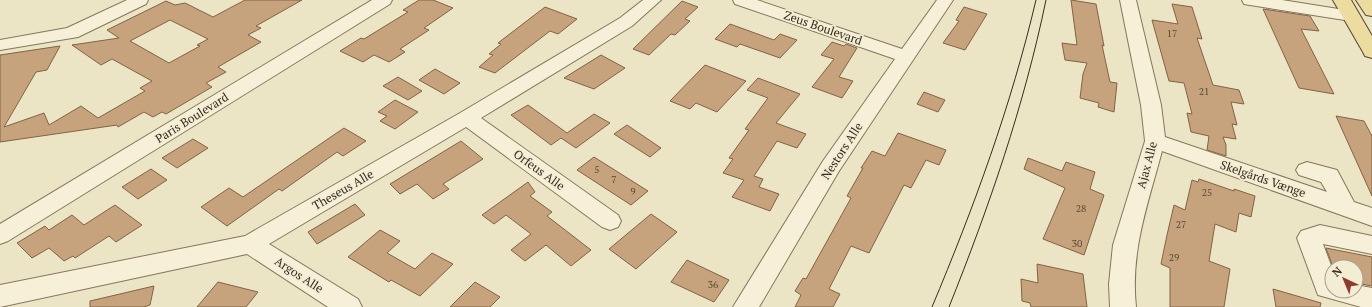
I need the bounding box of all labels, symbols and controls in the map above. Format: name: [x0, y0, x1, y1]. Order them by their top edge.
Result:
street label: Zeus Boulevard: [782, 7, 865, 48]
house number: 17: [1167, 27, 1177, 40]
house number: 21: [1199, 85, 1209, 98]
street label: Paris Boulevard: [152, 89, 231, 146]
street label: Nestors Alle: [818, 119, 866, 182]
street label: Ajax Alle: [1133, 140, 1160, 190]
street label: Orfeus Alle: [511, 146, 568, 193]
street label: Skelgårds Vænge: [1218, 157, 1308, 200]
house number: 5: [594, 163, 600, 176]
street label: Theseus Alle: [310, 166, 376, 213]
house number: 7: [611, 173, 617, 186]
house number: 9: [630, 185, 636, 198]
house number: 25: [1202, 186, 1212, 199]
house number: 28: [1076, 202, 1086, 215]
house number: 27: [1176, 218, 1186, 231]
house number: 30: [1072, 237, 1082, 250]
house number: 29: [1169, 251, 1179, 264]
street label: Argos Alle: [272, 253, 326, 296]
north arrow: [1324, 259, 1364, 299]
text: N: [1329, 263, 1345, 280]
house number: 36: [708, 278, 719, 291]

